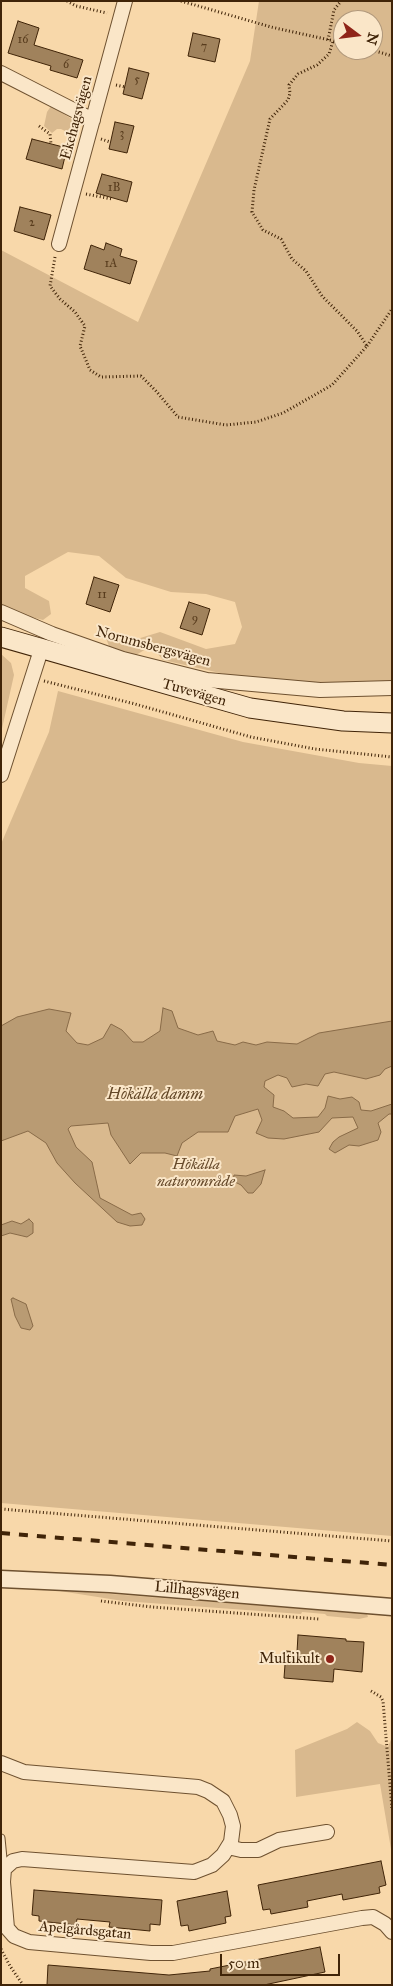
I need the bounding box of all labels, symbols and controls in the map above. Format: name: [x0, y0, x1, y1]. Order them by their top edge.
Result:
north arrow: [333, 10, 383, 60]
text: N: [362, 31, 382, 47]
house number: 16: [18, 33, 28, 47]
house number: 7: [201, 40, 207, 54]
house number: 6: [63, 58, 69, 72]
house number: 5: [134, 73, 140, 87]
street label: Ekehagsvägen: [57, 74, 97, 162]
house number: 3: [120, 127, 124, 141]
house number: 1B: [108, 181, 120, 195]
house number: 2: [29, 216, 35, 230]
house number: 1A: [105, 257, 117, 271]
house number: 11: [97, 588, 107, 602]
house number: 9: [192, 612, 198, 626]
street label: Norumsbergsvägen: [94, 623, 212, 671]
street label: Tuvevägen: [160, 675, 228, 711]
water label: Hökälla damm: [107, 1085, 203, 1105]
park label: Hökälla naturområde: [157, 1156, 235, 1191]
street label: Lillhagsvägen: [154, 1578, 240, 1604]
place label: Multikult: [259, 1650, 320, 1668]
marker: Multikult: [324, 1653, 336, 1665]
street label: Apelgårdsgatan: [38, 1918, 132, 1944]
scale bar: [223, 1944, 343, 1976]
text: 50 m: [228, 1954, 260, 1972]

